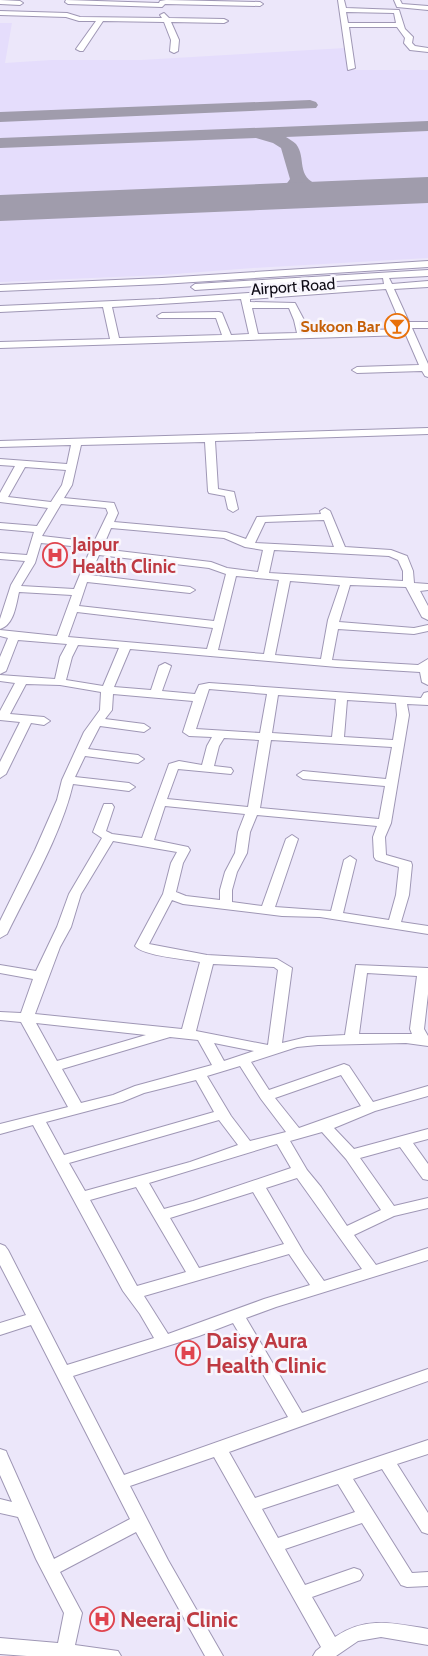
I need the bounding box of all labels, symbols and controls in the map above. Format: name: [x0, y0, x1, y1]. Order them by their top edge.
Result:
street label: Airport Road: [250, 274, 336, 299]
bar icon: Sukoon Bar: [384, 313, 410, 339]
place label: Sukoon Bar: [301, 317, 381, 336]
place label: Jaipur Health Clinic: [71, 533, 176, 578]
hospital icon: Jaipur Health Clinic: [42, 542, 68, 568]
place label: Daisy Aura Health Clinic: [206, 1327, 326, 1379]
hospital icon: Daisy Aura Health Clinic: [175, 1340, 201, 1366]
hospital icon: Neeraj Clinic: [89, 1606, 115, 1632]
place label: Neeraj Clinic: [120, 1606, 238, 1633]

